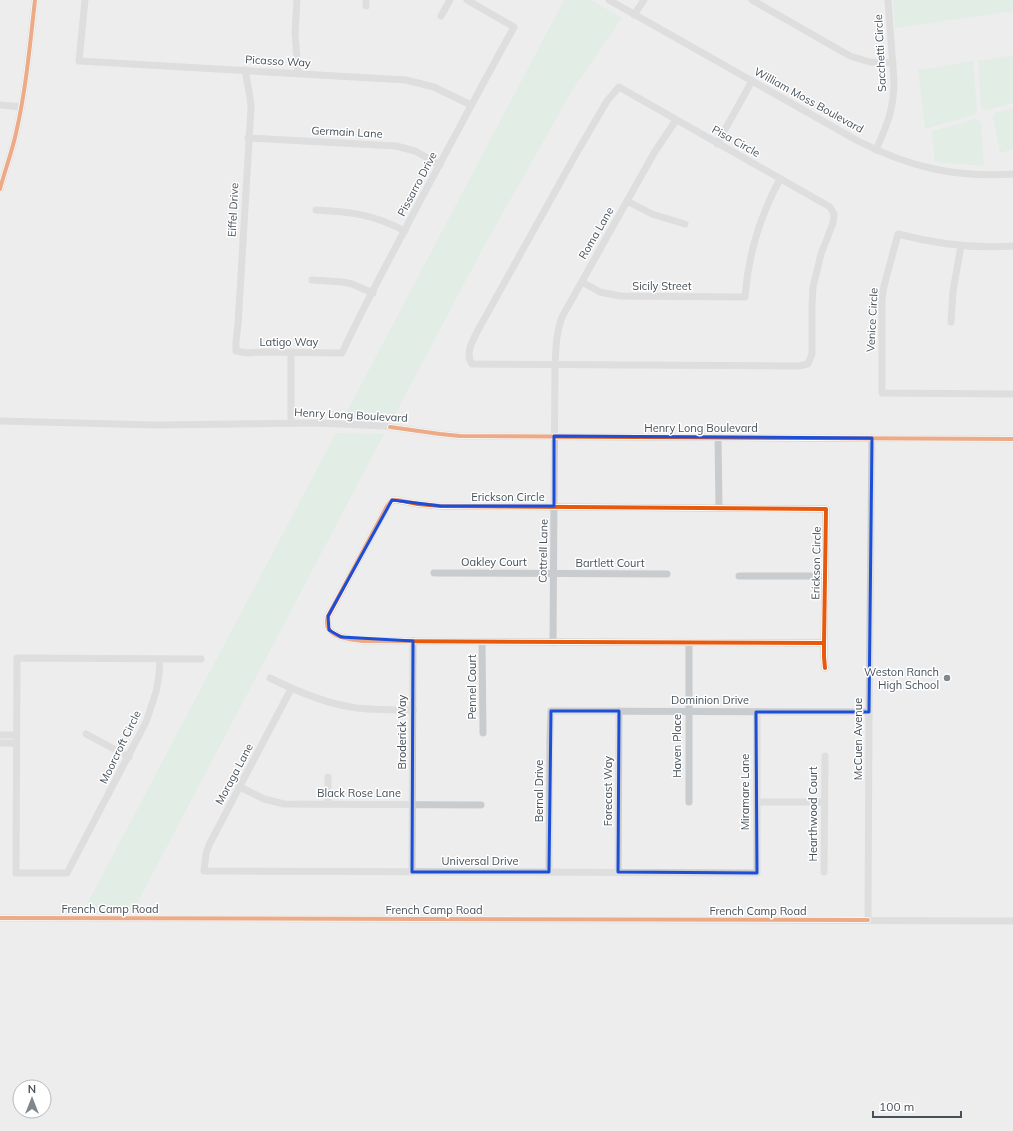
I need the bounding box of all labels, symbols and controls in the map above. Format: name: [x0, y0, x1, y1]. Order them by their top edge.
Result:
street label: Sacchetti Circle: [871, 14, 889, 92]
street label: Picasso Way: [245, 52, 311, 70]
street label: William Moss Boulevard: [752, 64, 866, 136]
street label: Pisa Circle: [710, 122, 763, 160]
street label: Germain Lane: [311, 123, 383, 141]
street label: Pissarro Drive: [394, 149, 440, 219]
street label: Eiffel Drive: [225, 183, 241, 237]
street label: Roma Lane: [575, 204, 617, 262]
street label: Sicily Street: [632, 279, 692, 293]
street label: Venice Circle: [863, 287, 881, 353]
street label: Latigo Way: [260, 335, 319, 349]
street label: Henry Long Boulevard: [294, 405, 408, 425]
street label: Henry Long Boulevard: [644, 421, 758, 435]
street label: Erickson Circle: [471, 490, 545, 504]
street label: Cottrell Lane: [535, 519, 551, 583]
street label: Erickson Circle: [808, 526, 824, 600]
street label: Oakley Court: [461, 555, 527, 569]
street label: Bartlett Court: [575, 556, 645, 570]
street label: Pennel Court: [465, 654, 479, 720]
place label: Weston Ranch High School: [864, 665, 939, 692]
marker: Weston Ranch High School: [942, 673, 952, 683]
street label: Dominion Drive: [671, 693, 749, 707]
street label: Broderick Way: [395, 694, 409, 769]
street label: McCuen Avenue: [851, 698, 865, 780]
street label: Moorcroft Circle: [96, 708, 144, 786]
street label: Haven Place: [670, 714, 684, 778]
street label: Moraga Lane: [212, 741, 256, 807]
street label: Miramare Lane: [738, 754, 752, 830]
street label: Forecast Way: [601, 756, 615, 826]
street label: Bernal Drive: [532, 760, 546, 822]
street label: Hearthwood Court: [806, 766, 820, 861]
street label: Black Rose Lane: [317, 786, 401, 800]
street label: Universal Drive: [442, 854, 518, 868]
street label: French Camp Road: [61, 902, 159, 916]
street label: French Camp Road: [385, 903, 483, 917]
street label: French Camp Road: [709, 904, 807, 918]
north arrow: [12, 1079, 52, 1119]
text: N: [28, 1082, 36, 1096]
scale bar: [873, 1093, 961, 1119]
text: 100 m: [879, 1099, 914, 1114]

